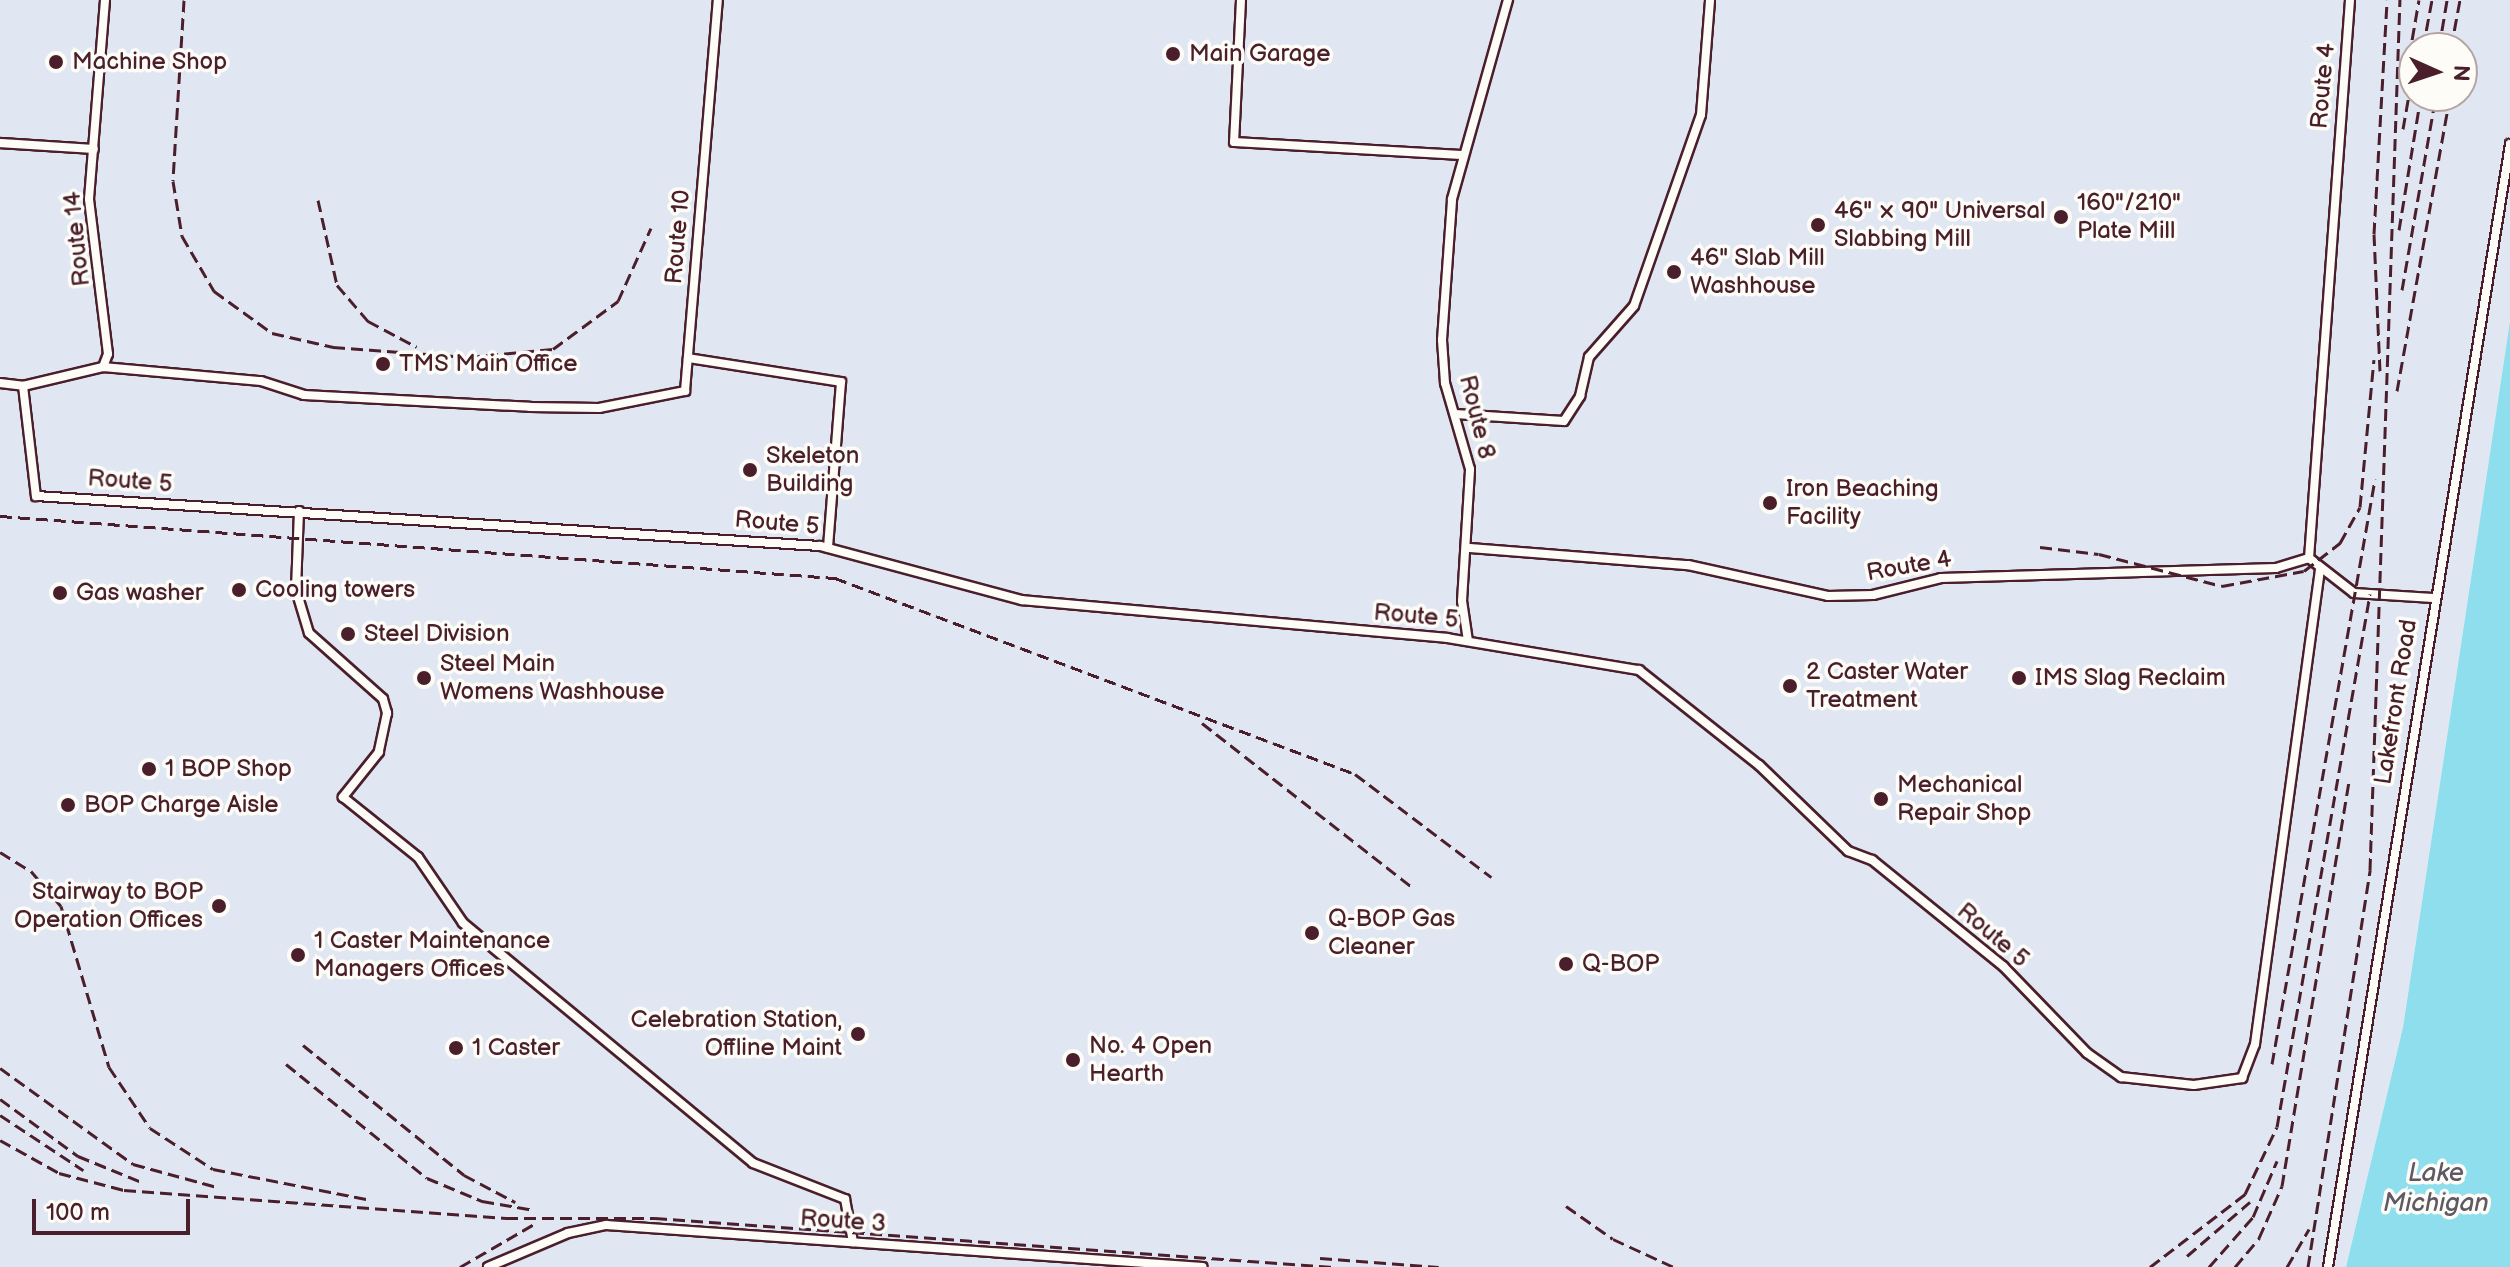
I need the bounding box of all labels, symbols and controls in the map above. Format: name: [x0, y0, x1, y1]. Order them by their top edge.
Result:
north arrow: [2398, 32, 2478, 112]
place label: Main Garage: [1189, 40, 1330, 68]
street label: Route 4: [2305, 42, 2341, 130]
marker: Main Garage: [1164, 45, 1182, 63]
place label: Machine Shop: [72, 48, 228, 76]
marker: Machine Shop: [47, 53, 65, 71]
text: N: [2447, 64, 2474, 82]
street label: Route 10: [660, 189, 696, 285]
place label: 160"/210" Plate Mill: [2077, 189, 2181, 245]
street label: Route 14: [58, 190, 96, 288]
place label: 46" × 90" Universal Slabbing Mill: [1834, 197, 2045, 253]
marker: 160"/210" Plate Mill: [2052, 208, 2070, 226]
marker: 46" × 90" Universal Slabbing Mill: [1809, 216, 1827, 234]
place label: 46" Slab Mill Washhouse: [1690, 244, 1825, 300]
marker: 46" Slab Mill Washhouse: [1665, 263, 1683, 281]
place label: TMS Main Office: [399, 350, 577, 378]
marker: TMS Main Office: [374, 355, 392, 373]
street label: Route 8: [1453, 372, 1501, 462]
place label: Skeleton Building: [766, 442, 859, 498]
marker: Skeleton Building: [741, 461, 759, 479]
street label: Route 5: [87, 464, 173, 498]
place label: Iron Beaching Facility: [1786, 475, 1939, 531]
marker: Iron Beaching Facility: [1761, 494, 1779, 512]
street label: Route 5: [733, 505, 821, 541]
street label: Route 4: [1864, 544, 1954, 588]
place label: Cooling towers: [255, 576, 415, 604]
place label: Gas washer: [76, 579, 204, 607]
marker: Cooling towers: [230, 581, 248, 599]
marker: Gas washer: [51, 584, 69, 602]
street label: Route 5: [1372, 598, 1460, 634]
street label: Lakefront Road: [2369, 617, 2423, 787]
place label: Steel Division: [364, 620, 510, 648]
marker: Steel Division: [339, 625, 357, 643]
place label: Steel Main Womens Washhouse: [440, 650, 666, 706]
place label: 2 Caster Water Treatment: [1806, 658, 1969, 714]
place label: IMS Slag Reclaim: [2035, 664, 2226, 692]
marker: Steel Main Womens Washhouse: [415, 669, 433, 687]
marker: IMS Slag Reclaim: [2010, 669, 2028, 687]
marker: 2 Caster Water Treatment: [1781, 677, 1799, 695]
place label: 1 BOP Shop: [165, 755, 292, 783]
marker: 1 BOP Shop: [140, 760, 158, 778]
place label: Mechanical Repair Shop: [1897, 771, 2032, 827]
marker: Mechanical Repair Shop: [1872, 790, 1890, 808]
place label: BOP Charge Aisle: [84, 791, 279, 819]
marker: BOP Charge Aisle: [59, 796, 77, 814]
place label: Stairway to BOP Operation Offices: [14, 878, 203, 934]
marker: Stairway to BOP Operation Offices: [210, 897, 228, 915]
street label: Route 5: [1951, 897, 2035, 973]
place label: Q-BOP Gas Cleaner: [1328, 905, 1455, 961]
marker: Q-BOP Gas Cleaner: [1303, 924, 1321, 942]
place label: 1 Caster Maintenance Managers Offices: [314, 927, 550, 983]
marker: 1 Caster Maintenance Managers Offices: [289, 946, 307, 964]
place label: Q-BOP: [1582, 950, 1659, 978]
marker: Q-BOP: [1557, 955, 1575, 973]
place label: Celebration Station, Offline Maint: [630, 1006, 842, 1062]
marker: Celebration Station, Offline Maint: [849, 1025, 867, 1043]
place label: No. 4 Open Hearth: [1089, 1032, 1212, 1088]
place label: 1 Caster: [472, 1034, 560, 1062]
marker: 1 Caster: [447, 1039, 465, 1057]
marker: No. 4 Open Hearth: [1064, 1051, 1082, 1069]
water label: Lake Michigan: [2383, 1158, 2489, 1220]
scale bar: [36, 1183, 194, 1233]
text: 100 m: [46, 1198, 110, 1227]
street label: Route 3: [799, 1204, 887, 1238]

